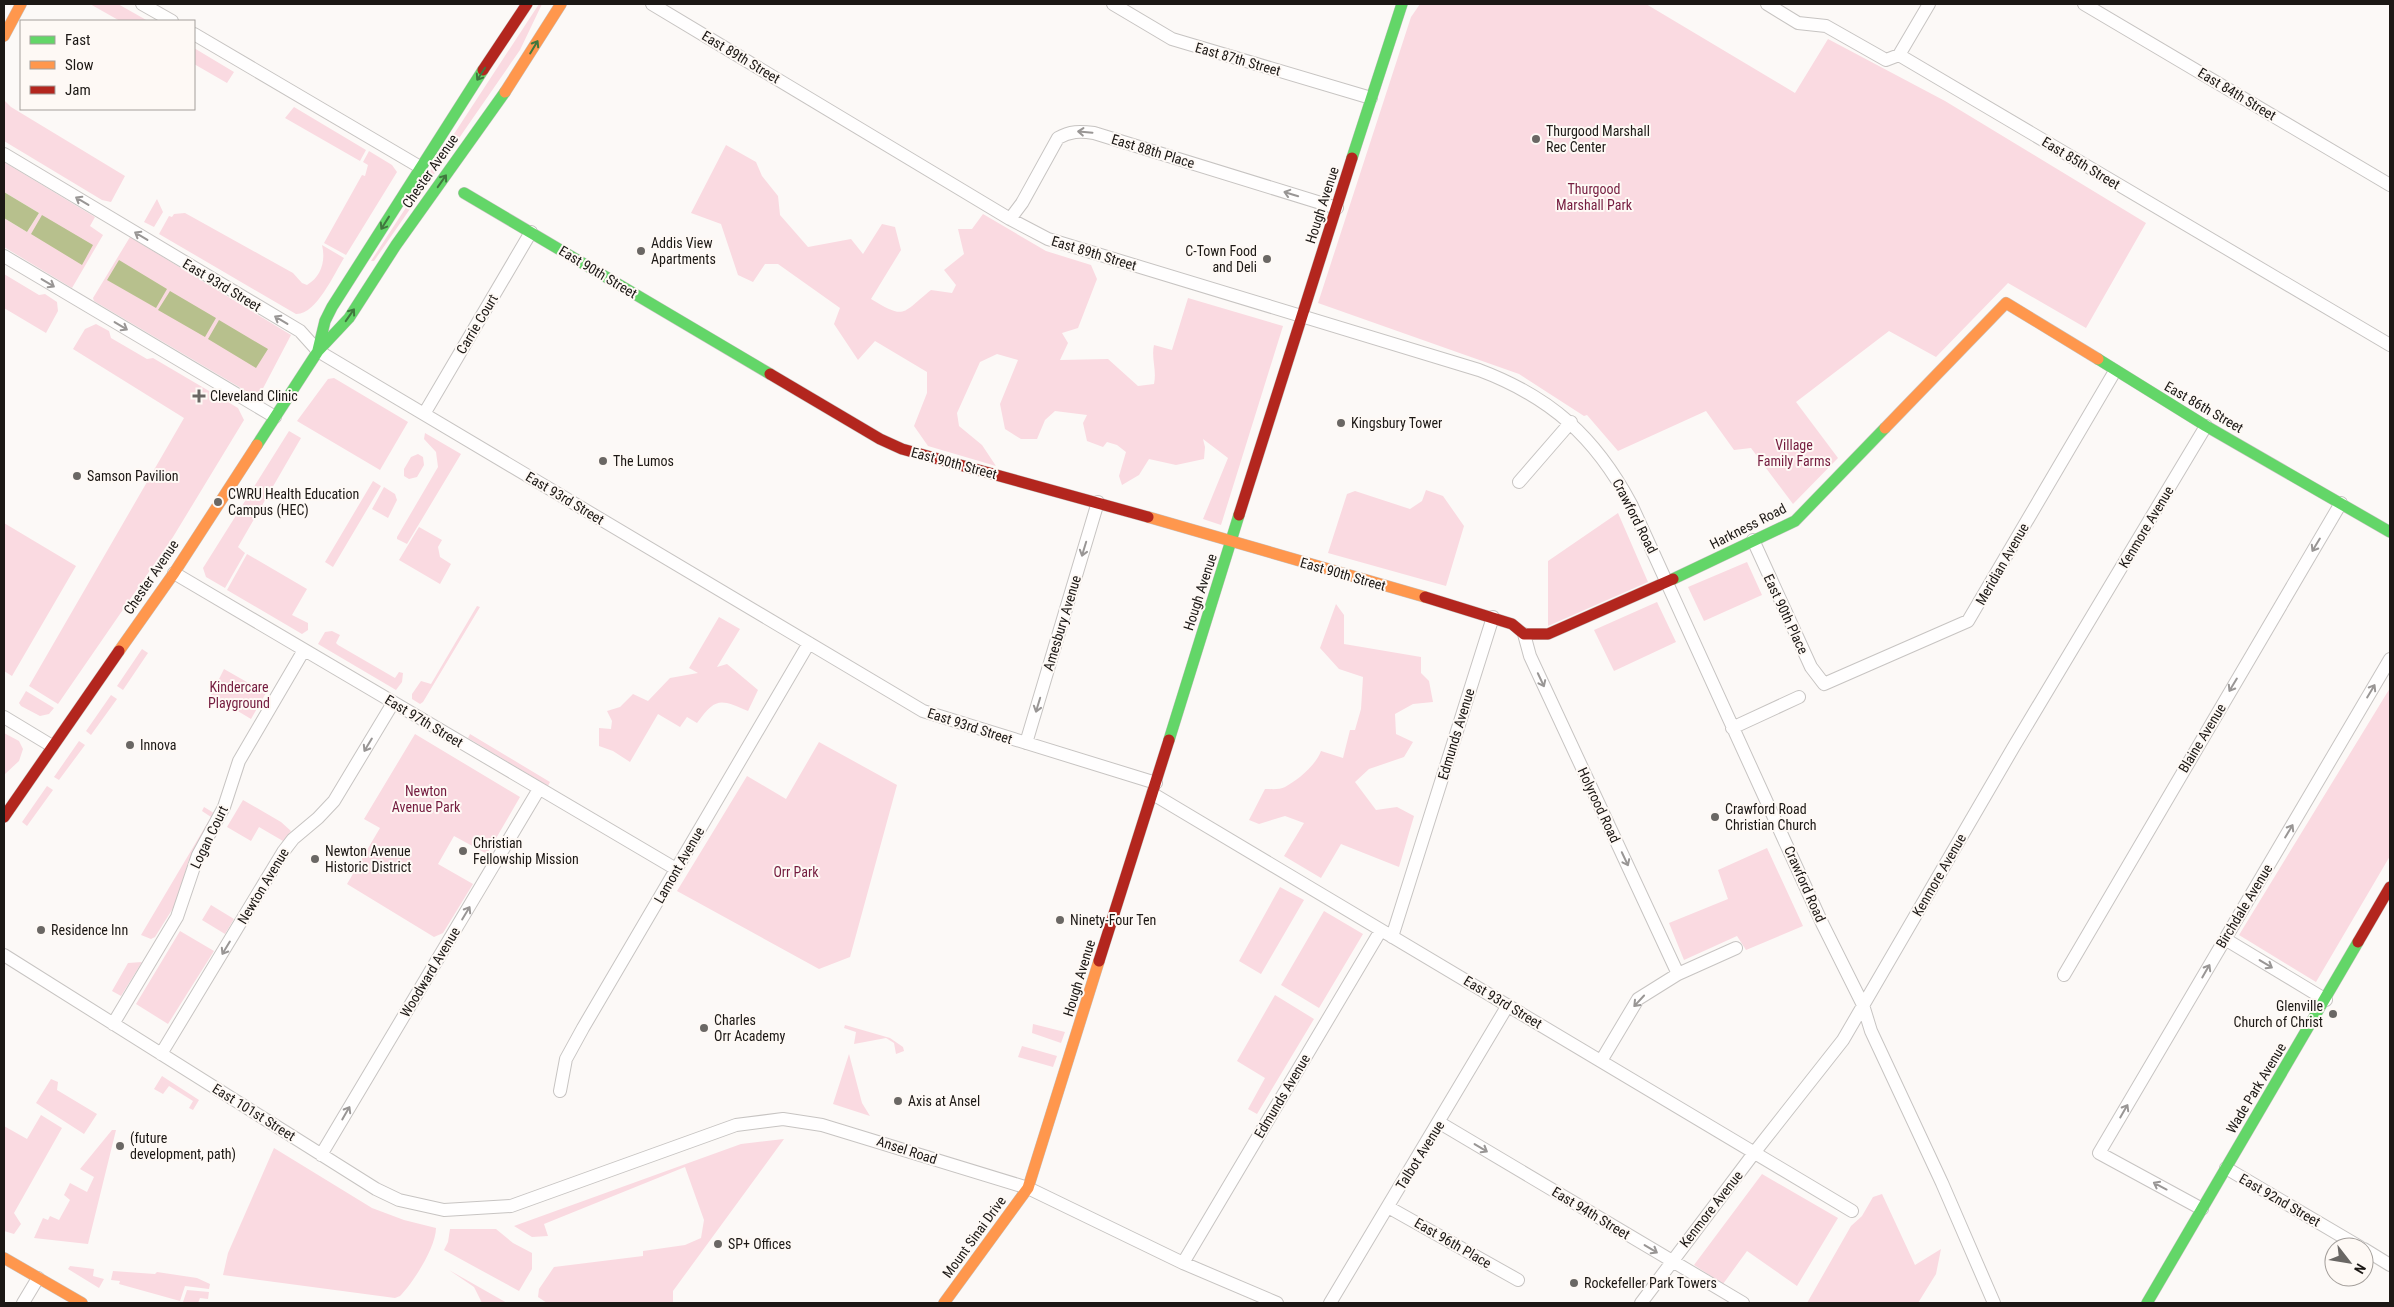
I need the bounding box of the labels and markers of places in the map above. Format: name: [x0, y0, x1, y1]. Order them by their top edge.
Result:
place label: Thurgood Marshall Rec Center: [1546, 123, 1650, 155]
marker: Thurgood Marshall Rec Center: [1530, 133, 1542, 145]
place label: Addis View Apartments: [651, 235, 716, 267]
place label: C-Town Food and Deli: [1185, 243, 1257, 275]
marker: Addis View Apartments: [635, 245, 647, 257]
marker: C-Town Food and Deli: [1261, 253, 1273, 265]
place label: Cleveland Clinic: [210, 388, 298, 404]
marker: Cleveland Clinic: [192, 389, 206, 403]
place label: Kingsbury Tower: [1351, 415, 1442, 431]
marker: Kingsbury Tower: [1335, 417, 1347, 429]
place label: The Lumos: [613, 453, 674, 469]
marker: The Lumos: [597, 455, 609, 467]
place label: Samson Pavilion: [87, 468, 179, 484]
marker: Samson Pavilion: [71, 470, 83, 482]
place label: CWRU Health Education Campus (HEC): [228, 486, 359, 519]
marker: CWRU Health Education Campus (HEC): [212, 496, 224, 508]
place label: Innova: [140, 737, 177, 753]
marker: Innova: [124, 739, 136, 751]
place label: Crawford Road Christian Church: [1725, 801, 1816, 833]
marker: Crawford Road Christian Church: [1709, 811, 1721, 823]
place label: Christian Fellowship Mission: [473, 835, 579, 867]
place label: Newton Avenue Historic District: [325, 843, 411, 875]
marker: Christian Fellowship Mission: [457, 845, 469, 857]
marker: Newton Avenue Historic District: [309, 853, 321, 865]
place label: Ninety-Four Ten: [1070, 912, 1156, 928]
marker: Ninety-Four Ten: [1054, 914, 1066, 926]
place label: Residence Inn: [51, 922, 128, 938]
marker: Residence Inn: [35, 924, 47, 936]
place label: Glenville Church of Christ: [2234, 998, 2323, 1030]
marker: Glenville Church of Christ: [2327, 1008, 2339, 1020]
place label: Charles Orr Academy: [714, 1012, 785, 1044]
marker: Charles Orr Academy: [698, 1022, 710, 1034]
place label: Axis at Ansel: [908, 1093, 980, 1109]
marker: Axis at Ansel: [892, 1095, 904, 1107]
place label: (future development, path): [130, 1130, 236, 1163]
marker: (future development, path): [114, 1140, 126, 1152]
place label: SP+ Offices: [728, 1236, 791, 1252]
marker: SP+ Offices: [712, 1238, 724, 1250]
place label: Rockefeller Park Towers: [1584, 1275, 1717, 1291]
marker: Rockefeller Park Towers: [1568, 1277, 1580, 1289]

